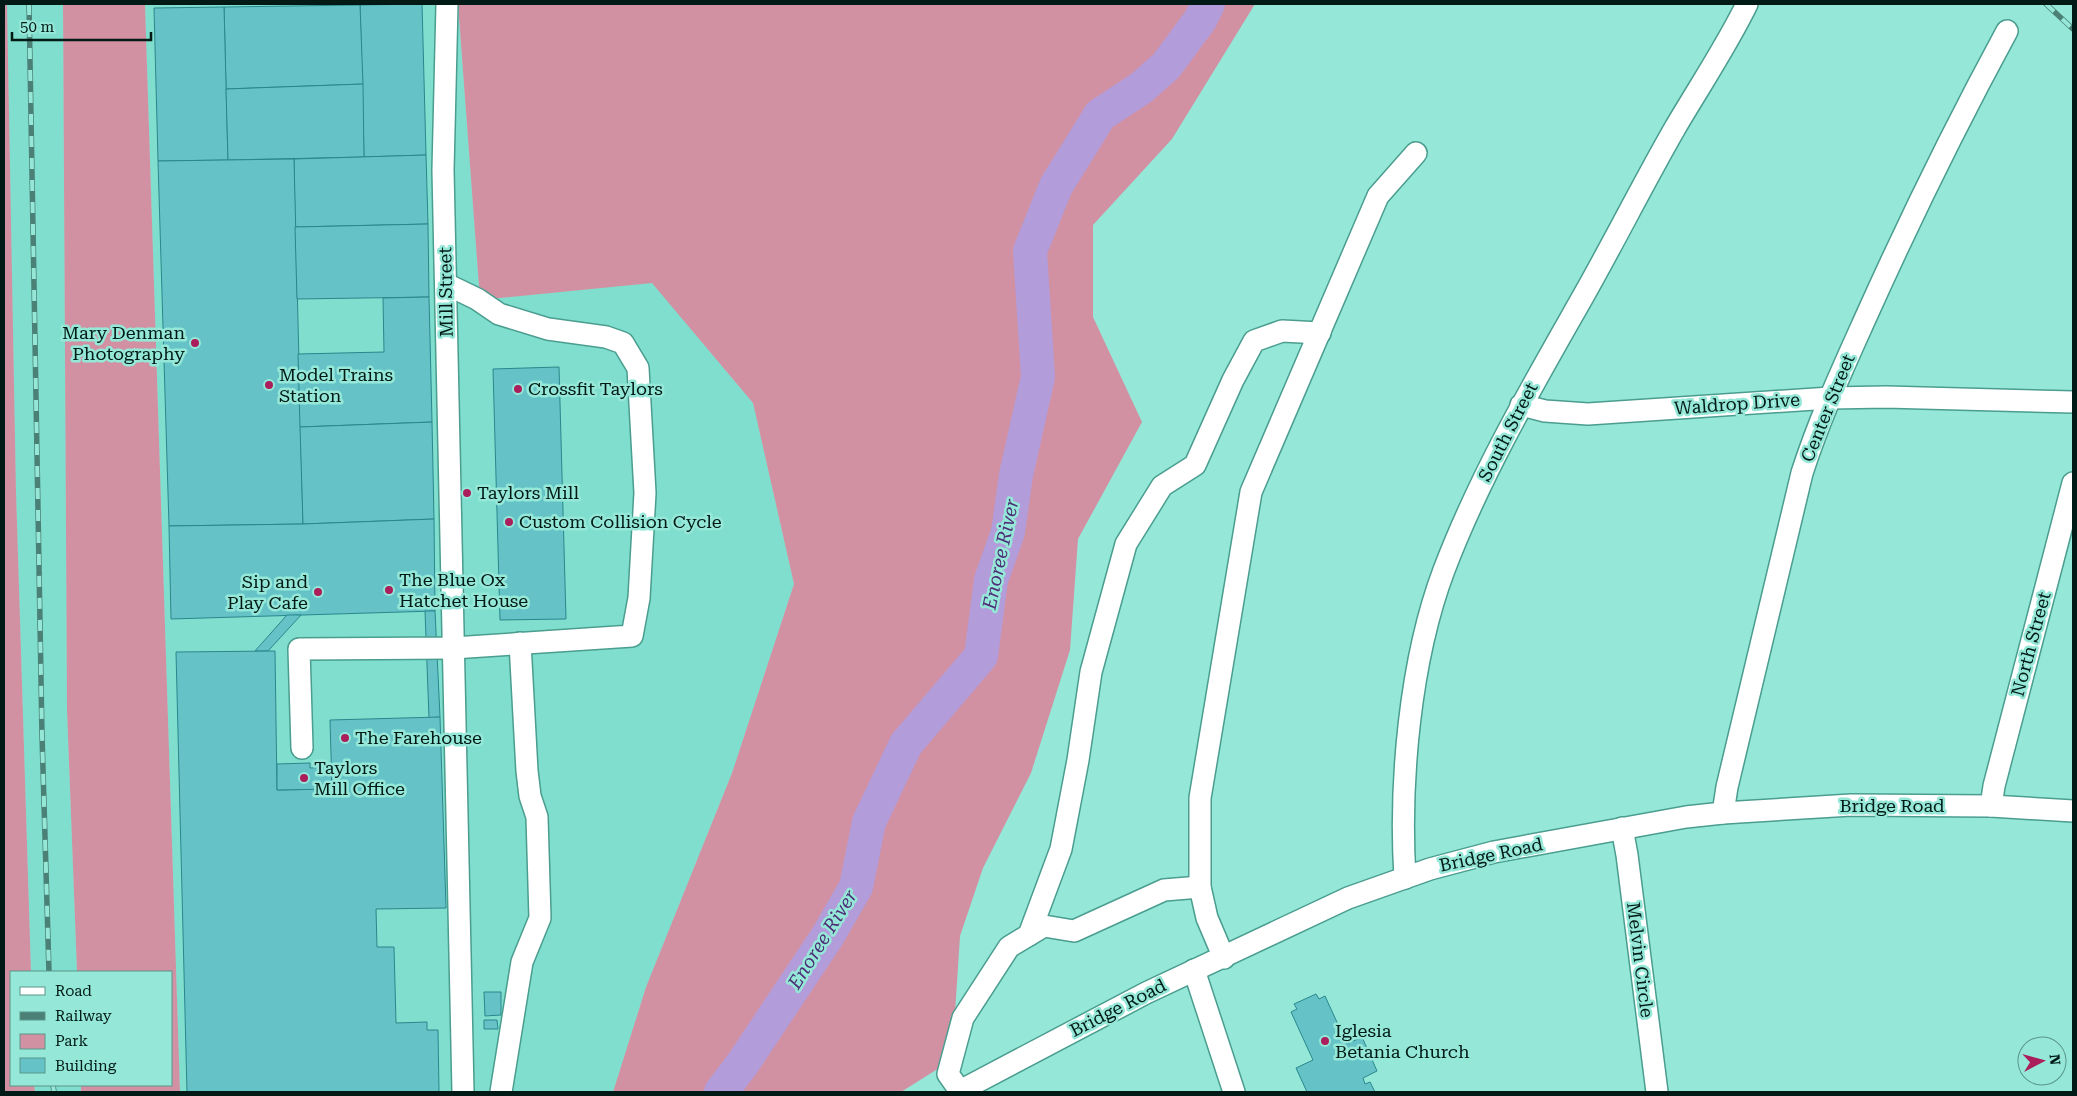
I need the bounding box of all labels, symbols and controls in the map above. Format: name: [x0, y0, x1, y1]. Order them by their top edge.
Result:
scale bar: [12, 10, 151, 42]
text: 50 m: [20, 18, 55, 36]
street label: Mill Street: [434, 246, 457, 337]
place label: Mary Denman Photography: [62, 322, 185, 364]
marker: Mary Denman Photography: [189, 337, 201, 349]
street label: Center Street: [1796, 351, 1859, 465]
place label: Model Trains Station: [279, 364, 393, 406]
place label: Crossfit Taylors: [528, 378, 663, 399]
marker: Model Trains Station: [263, 379, 275, 391]
street label: South Street: [1474, 379, 1542, 485]
marker: Crossfit Taylors: [512, 383, 524, 395]
street label: Waldrop Drive: [1673, 389, 1801, 418]
place label: Taylors Mill: [477, 482, 579, 503]
marker: Taylors Mill: [461, 487, 473, 499]
water label: Enoree River: [977, 497, 1023, 612]
place label: Custom Collision Cycle: [519, 511, 722, 532]
marker: Custom Collision Cycle: [503, 516, 515, 528]
place label: The Blue Ox Hatchet House: [399, 569, 528, 611]
place label: Sip and Play Cafe: [227, 571, 308, 613]
marker: The Blue Ox Hatchet House: [383, 584, 395, 596]
marker: Sip and Play Cafe: [312, 586, 324, 598]
street label: North Street: [2006, 589, 2055, 698]
place label: The Farehouse: [355, 727, 482, 748]
marker: The Farehouse: [339, 732, 351, 744]
place label: Taylors Mill Office: [314, 757, 405, 799]
marker: Taylors Mill Office: [298, 772, 310, 784]
street label: Bridge Road: [1839, 795, 1945, 816]
street label: Bridge Road: [1437, 833, 1545, 876]
water label: Enoree River: [782, 885, 862, 994]
street label: Melvin Circle: [1623, 901, 1658, 1019]
legend: [10, 971, 172, 1086]
street label: Bridge Road: [1066, 974, 1170, 1041]
text: Road: [55, 982, 92, 1000]
text: Railway: [55, 1007, 112, 1025]
place label: Iglesia Betania Church: [1335, 1020, 1470, 1062]
text: Park: [55, 1032, 89, 1050]
marker: Iglesia Betania Church: [1319, 1035, 1331, 1047]
north arrow: [2017, 1036, 2067, 1086]
text: N: [2046, 1053, 2063, 1066]
text: Building: [55, 1057, 117, 1075]

